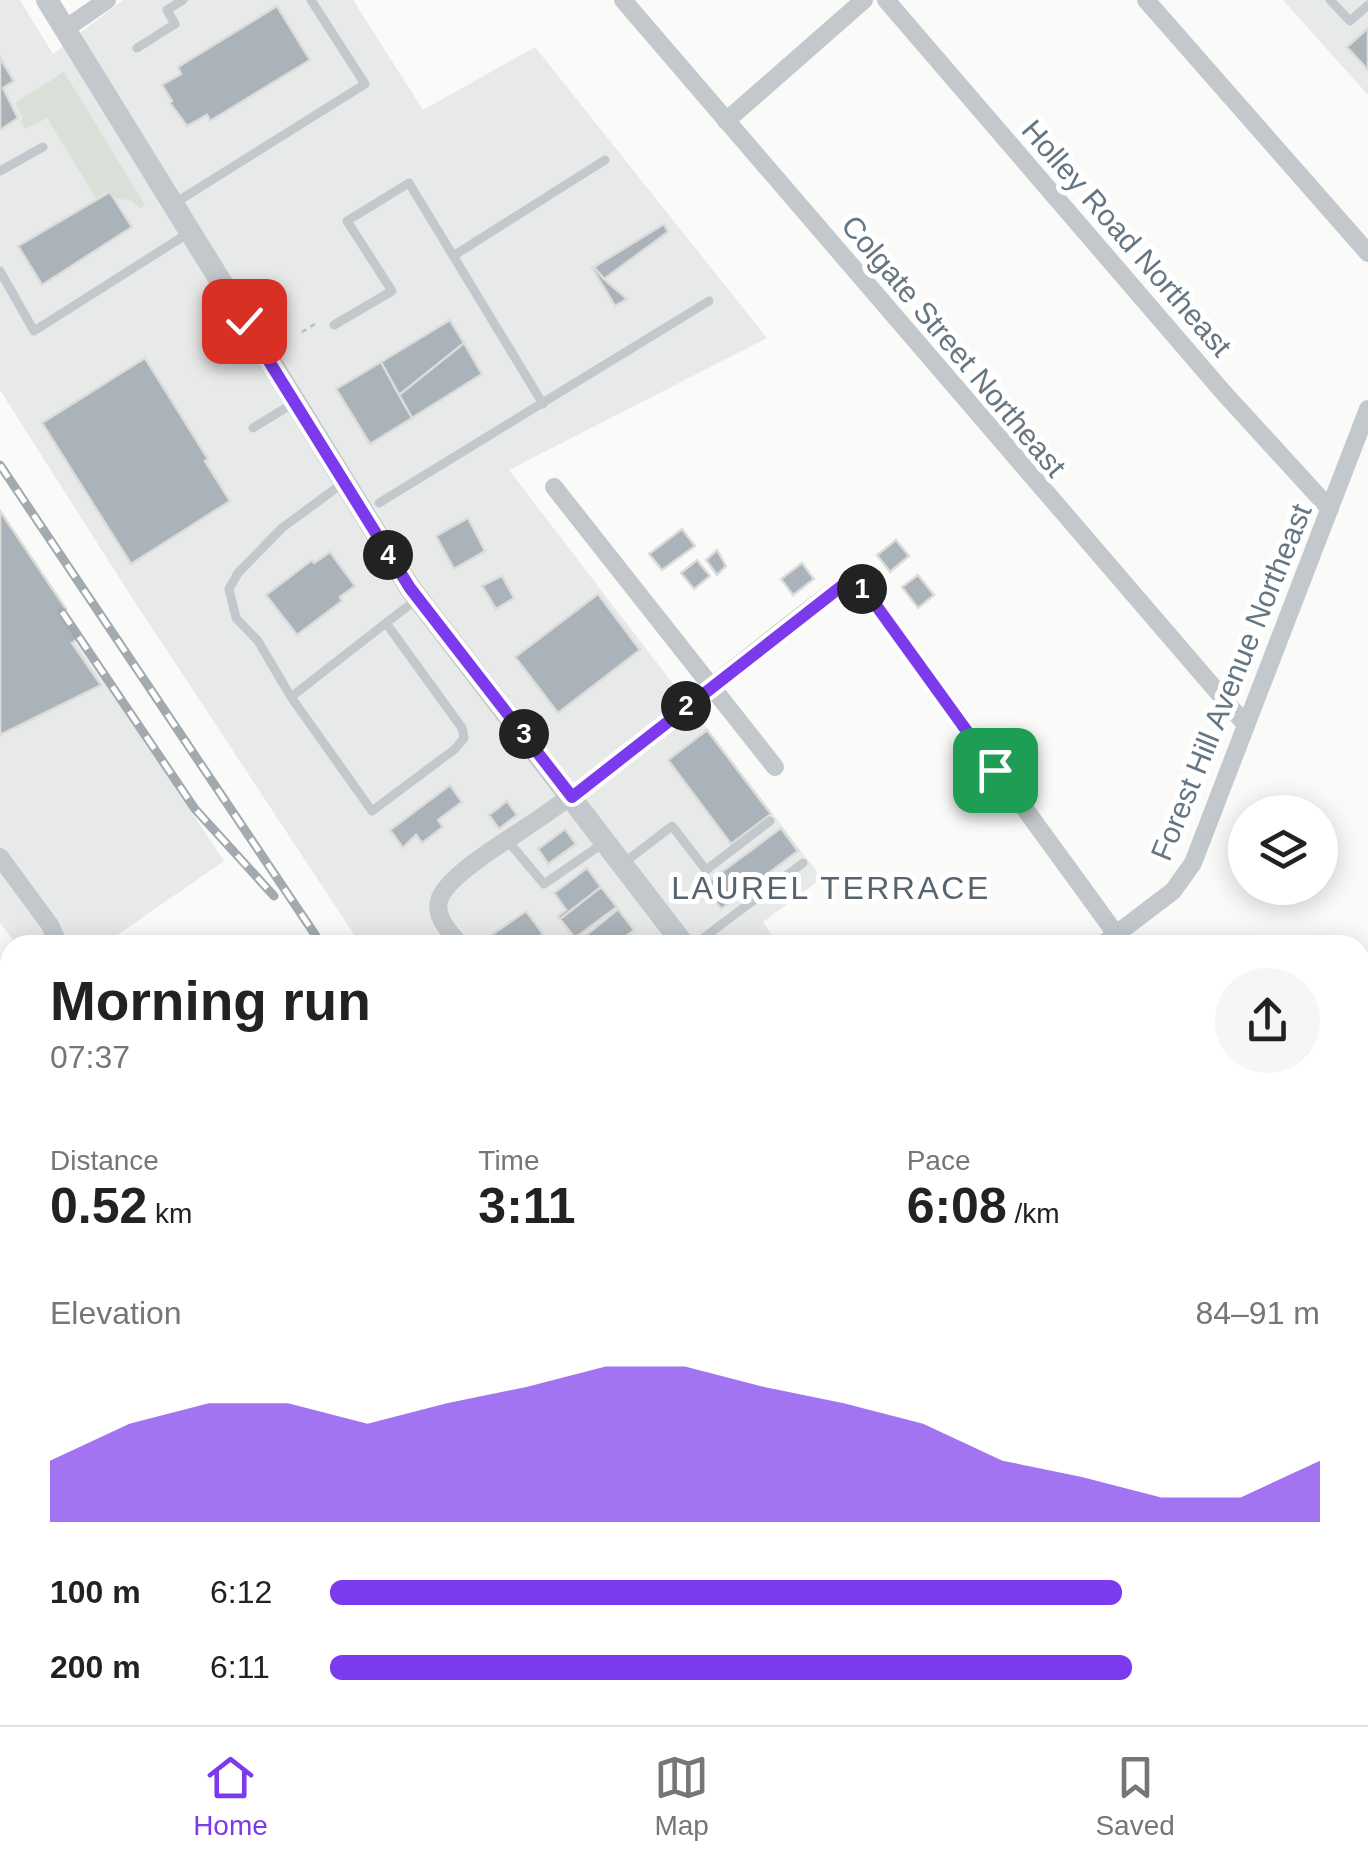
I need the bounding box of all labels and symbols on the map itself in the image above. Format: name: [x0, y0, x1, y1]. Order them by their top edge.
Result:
street label: Holley Road Northeast: [1016, 113, 1239, 363]
street label: Colgate Street Northeast: [835, 209, 1073, 484]
pin: [202, 279, 287, 364]
street label: Forest Hill Avenue Northeast: [1144, 498, 1318, 865]
pin: 4: [363, 530, 413, 580]
pin: 1: [837, 564, 887, 614]
pin: 2: [661, 681, 711, 731]
pin: 3: [499, 709, 549, 759]
pin: [953, 728, 1038, 813]
district label: LAUREL TERRACE: [671, 870, 991, 906]

